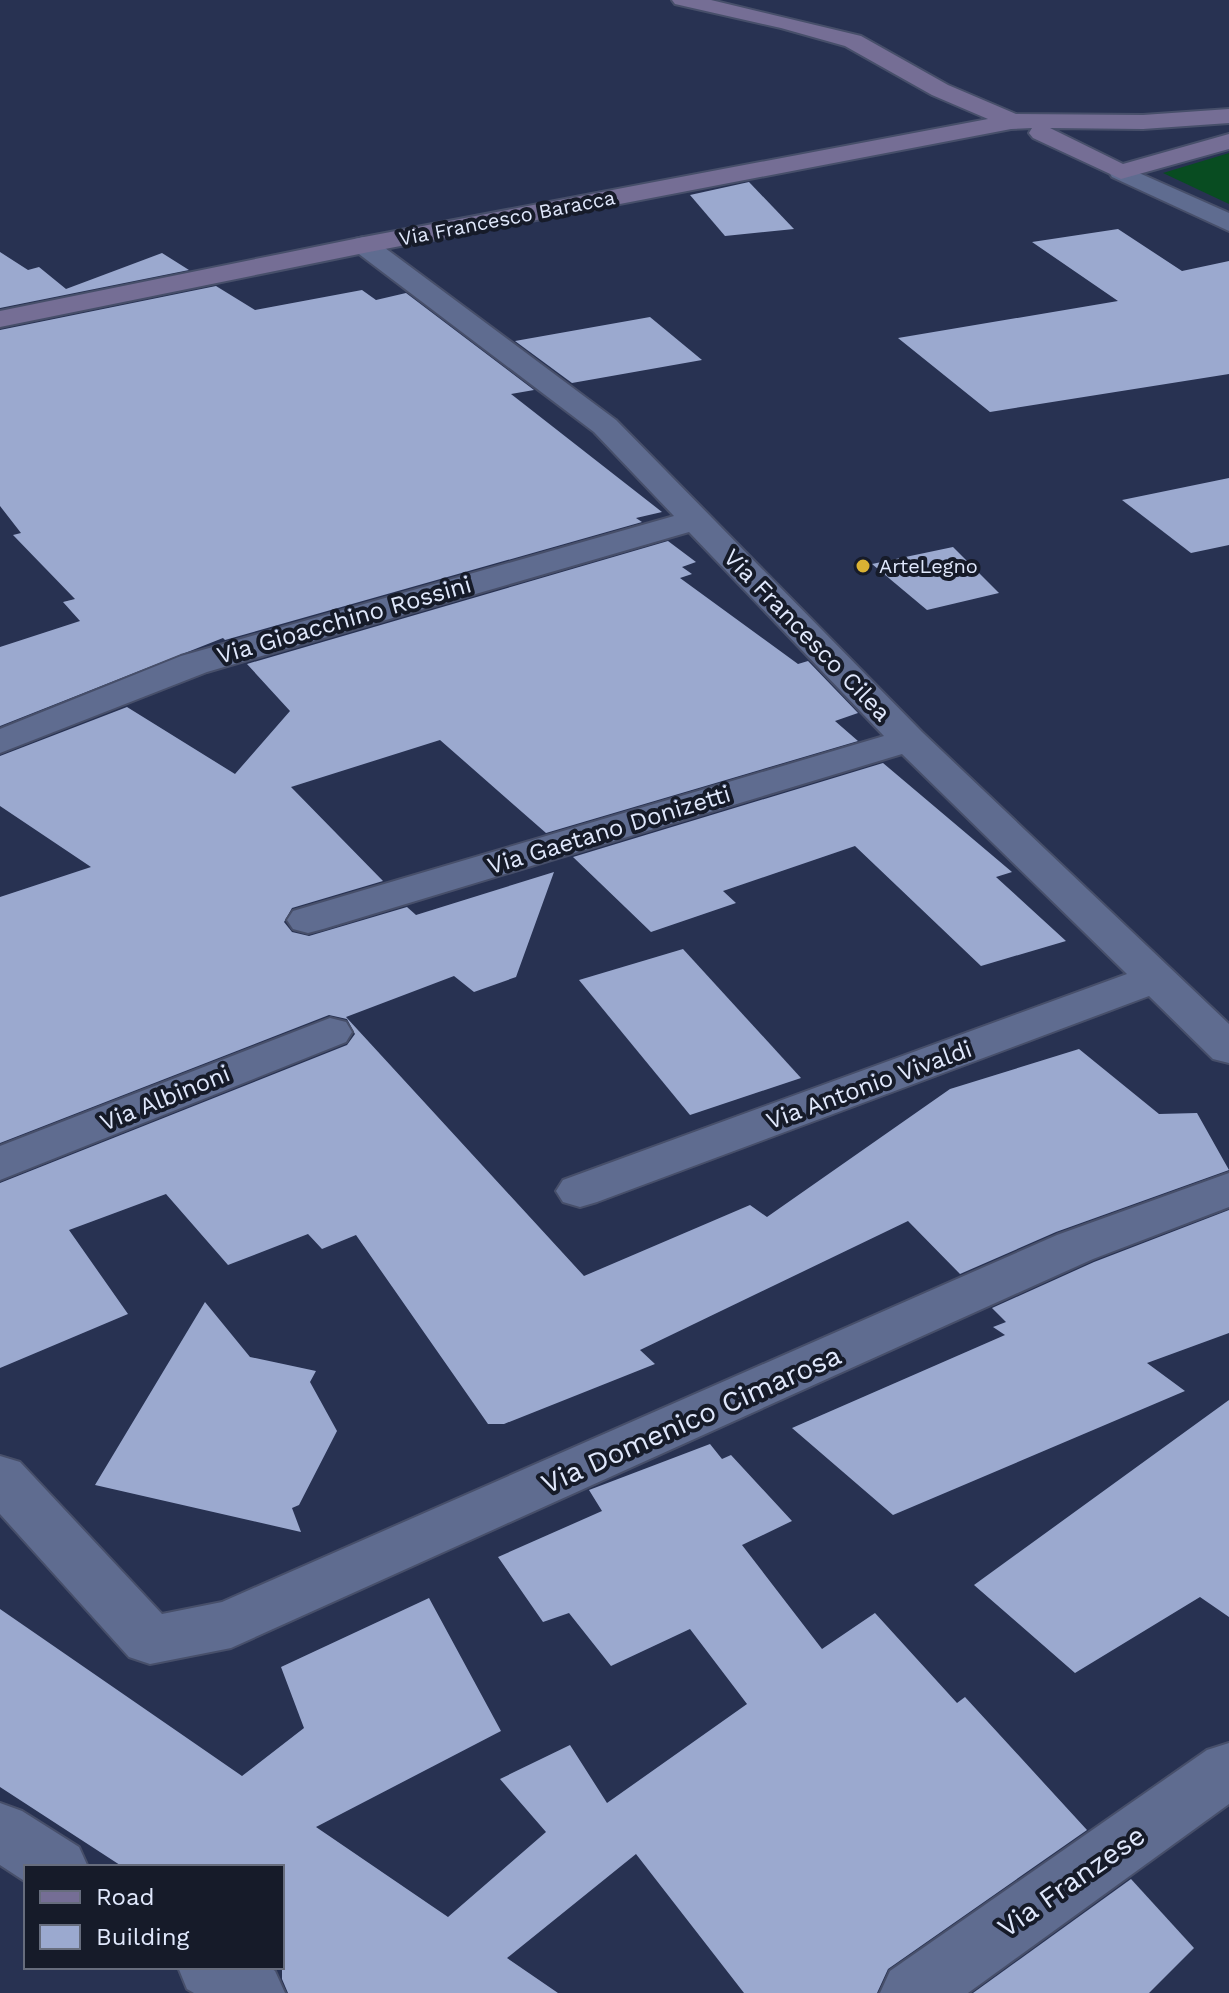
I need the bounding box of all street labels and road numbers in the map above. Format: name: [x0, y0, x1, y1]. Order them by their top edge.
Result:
street label: Via Francesco Baracca: [397, 185, 617, 251]
street label: Via Francesco Cilea: [718, 543, 896, 727]
street label: Via Gioacchino Rossini: [214, 570, 474, 670]
street label: Via Gaetano Donizetti: [484, 780, 734, 880]
street label: Via Antonio Vivaldi: [762, 1035, 976, 1135]
street label: Via Albinoni: [96, 1059, 234, 1137]
street label: Via Domenico Cimarosa: [536, 1338, 846, 1501]
street label: Via Franzese: [991, 1818, 1151, 1944]

